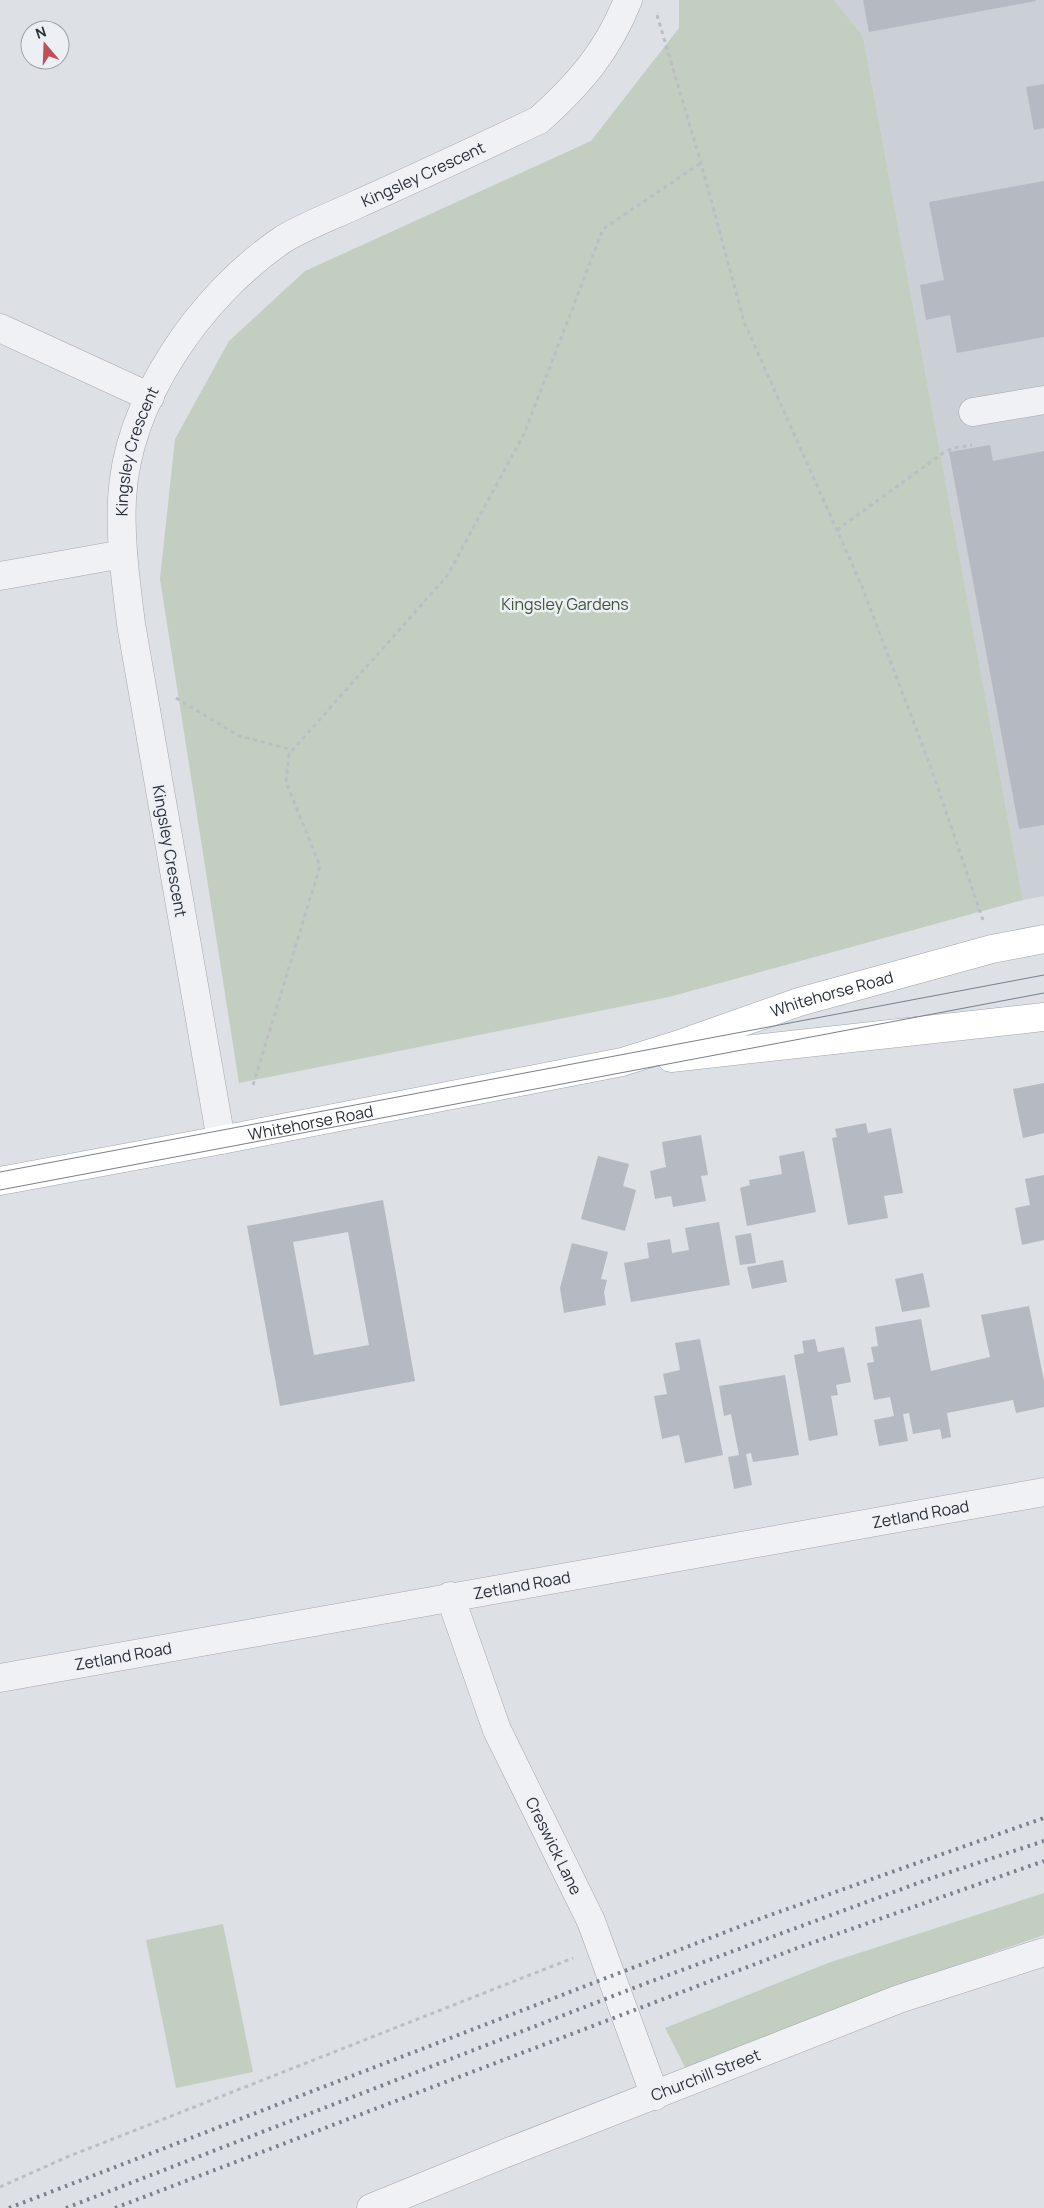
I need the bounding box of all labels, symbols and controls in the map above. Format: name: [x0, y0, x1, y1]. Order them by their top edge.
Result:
north arrow: [20, 20, 70, 70]
text: N: [33, 22, 48, 43]
street label: Kingsley Crescent: [358, 136, 488, 212]
street label: Kingsley Crescent: [111, 383, 164, 516]
park label: Kingsley Gardens: [501, 593, 629, 615]
street label: Kingsley Crescent: [148, 783, 192, 919]
street label: Whitehorse Road: [767, 966, 896, 1022]
street label: Whitehorse Road: [246, 1100, 375, 1146]
street label: Zetland Road: [870, 1495, 971, 1533]
street label: Zetland Road: [471, 1566, 572, 1604]
street label: Zetland Road: [73, 1637, 173, 1676]
street label: Creswick Lane: [521, 1793, 587, 1898]
street label: Churchill Street: [647, 2043, 763, 2106]

